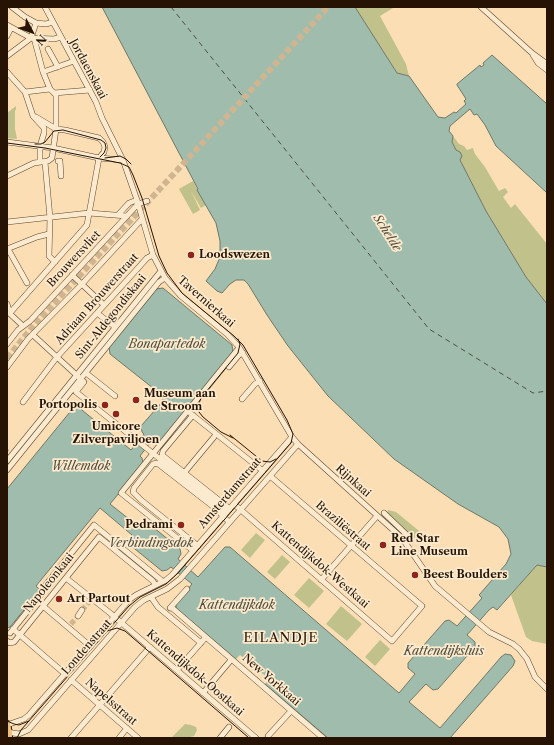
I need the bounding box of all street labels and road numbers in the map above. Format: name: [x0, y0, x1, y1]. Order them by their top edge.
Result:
street label: Jordaenskaai: [67, 37, 109, 101]
street label: Brouwersvliet: [44, 228, 104, 290]
street label: Adriaan Brouwerstraat: [53, 251, 141, 347]
street label: Sint-Aldegondiskaai: [73, 272, 149, 362]
street label: Tavernierkaai: [175, 274, 237, 330]
street label: Amsterdamstraat: [196, 455, 264, 531]
street label: Rijnkaai: [333, 462, 373, 500]
street label: Braziliëstraat: [313, 499, 373, 553]
street label: Kattendijkdok-Westkaai: [268, 519, 372, 611]
street label: Napoleonkaai: [21, 551, 77, 615]
street label: Londenstraat: [59, 617, 115, 677]
street label: Kattendijkdok-Oostkaai: [144, 627, 246, 719]
street label: New Yorkkaai: [239, 651, 303, 709]
street label: Napelsstraat: [82, 676, 140, 728]

